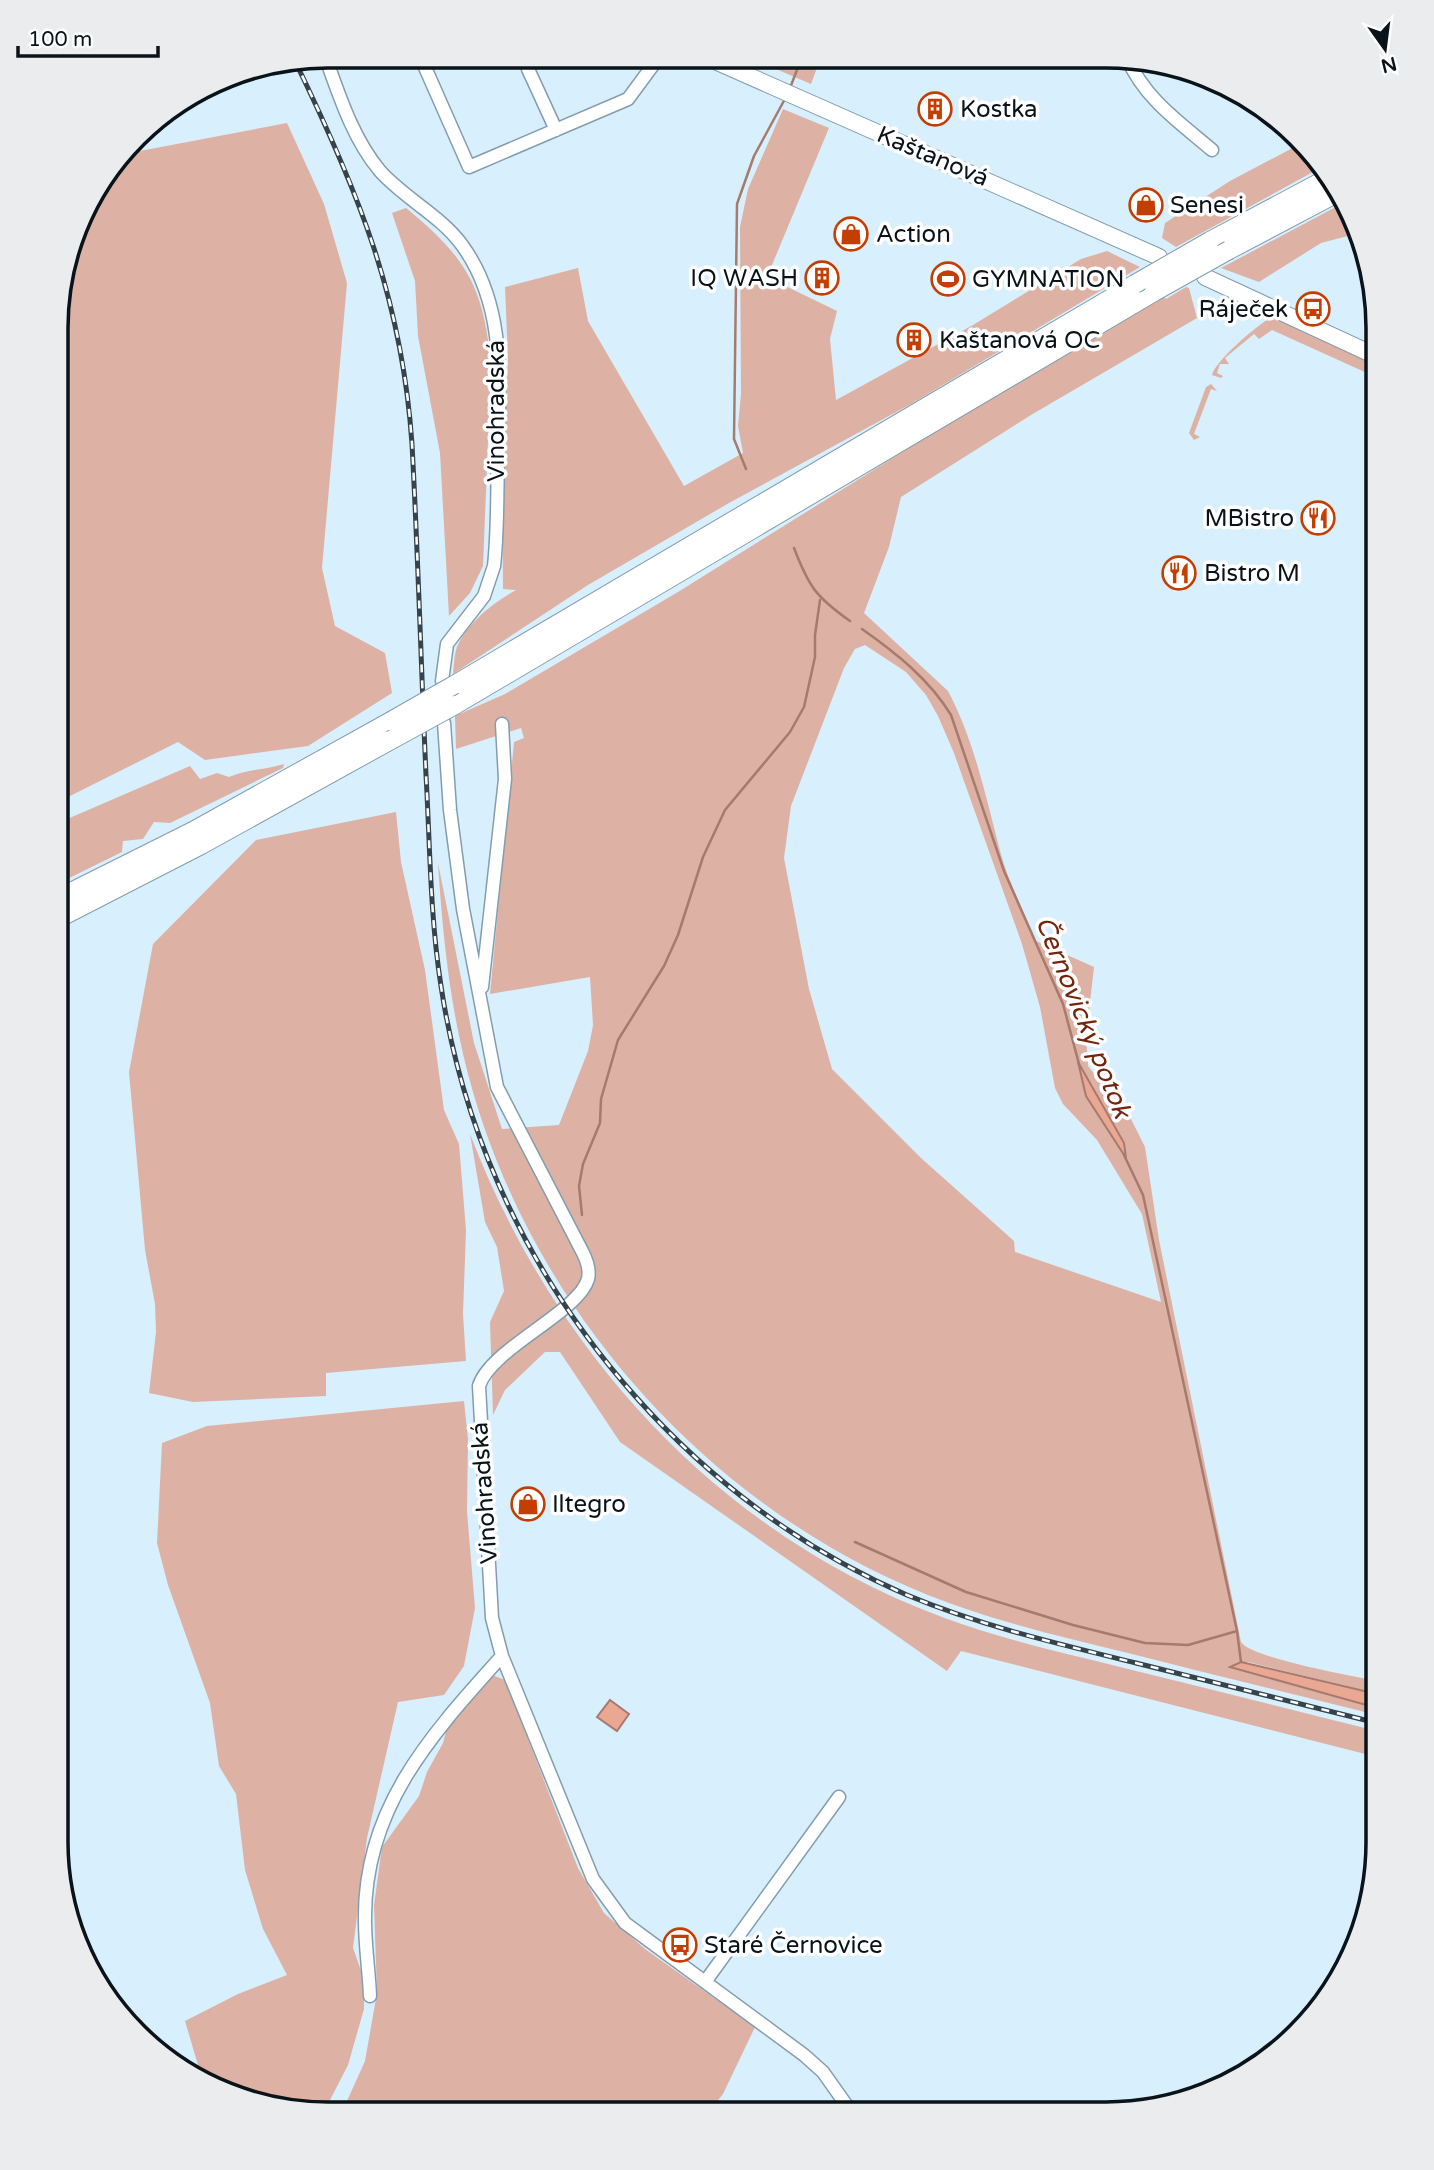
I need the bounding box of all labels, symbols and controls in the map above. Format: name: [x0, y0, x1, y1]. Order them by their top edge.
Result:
scale bar: [18, 14, 158, 58]
north arrow: [1350, 14, 1420, 84]
text: 100 m: [28, 27, 92, 52]
text: N: [1379, 52, 1399, 77]
building icon: Kostka: [916, 90, 954, 128]
place label: Kostka: [960, 95, 1038, 124]
street label: Kaštanová: [872, 120, 993, 193]
shop icon: Senesi: [1127, 186, 1165, 224]
place label: Senesi: [1170, 191, 1244, 220]
shop icon: Action: [832, 215, 870, 253]
place label: Action: [876, 220, 951, 249]
building icon: IQ WASH: [803, 259, 841, 297]
sports icon: GYMNATION: [929, 260, 967, 298]
place label: IQ WASH: [690, 264, 798, 293]
place label: GYMNATION: [972, 265, 1125, 294]
bus stop icon: Ráječek: [1294, 290, 1332, 328]
place label: Ráječek: [1198, 295, 1288, 324]
building icon: Kaštanová OC: [895, 321, 933, 359]
place label: Kaštanová OC: [939, 326, 1100, 355]
street label: Vinohradská: [482, 340, 511, 482]
restaurant icon: MBistro: [1299, 499, 1337, 537]
place label: MBistro: [1204, 504, 1294, 533]
restaurant icon: Bistro M: [1160, 554, 1198, 592]
place label: Bistro M: [1204, 559, 1300, 588]
water label: Černovický potok: [1029, 912, 1139, 1124]
street label: Vinohradská: [465, 1421, 504, 1565]
shop icon: Iltegro: [509, 1485, 547, 1523]
place label: Iltegro: [552, 1490, 626, 1519]
bus stop icon: Staré Černovice: [661, 1926, 699, 1964]
place label: Staré Černovice: [704, 1931, 883, 1960]

